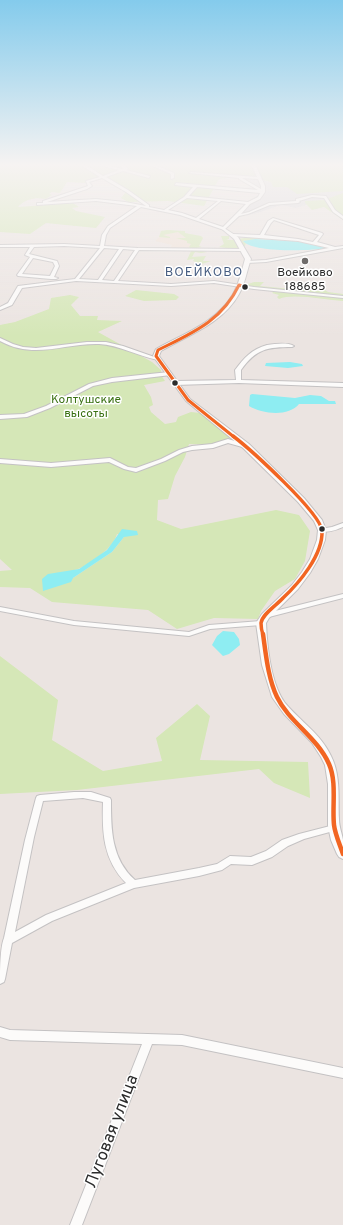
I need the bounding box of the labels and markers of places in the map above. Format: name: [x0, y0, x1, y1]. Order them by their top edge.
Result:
marker: Воейково 188685: [300, 256, 310, 266]
place label: Воейково 188685: [277, 267, 333, 295]
unlabelled marker: [240, 282, 250, 292]
unlabelled marker: [170, 378, 180, 388]
unlabelled marker: [317, 524, 327, 534]

